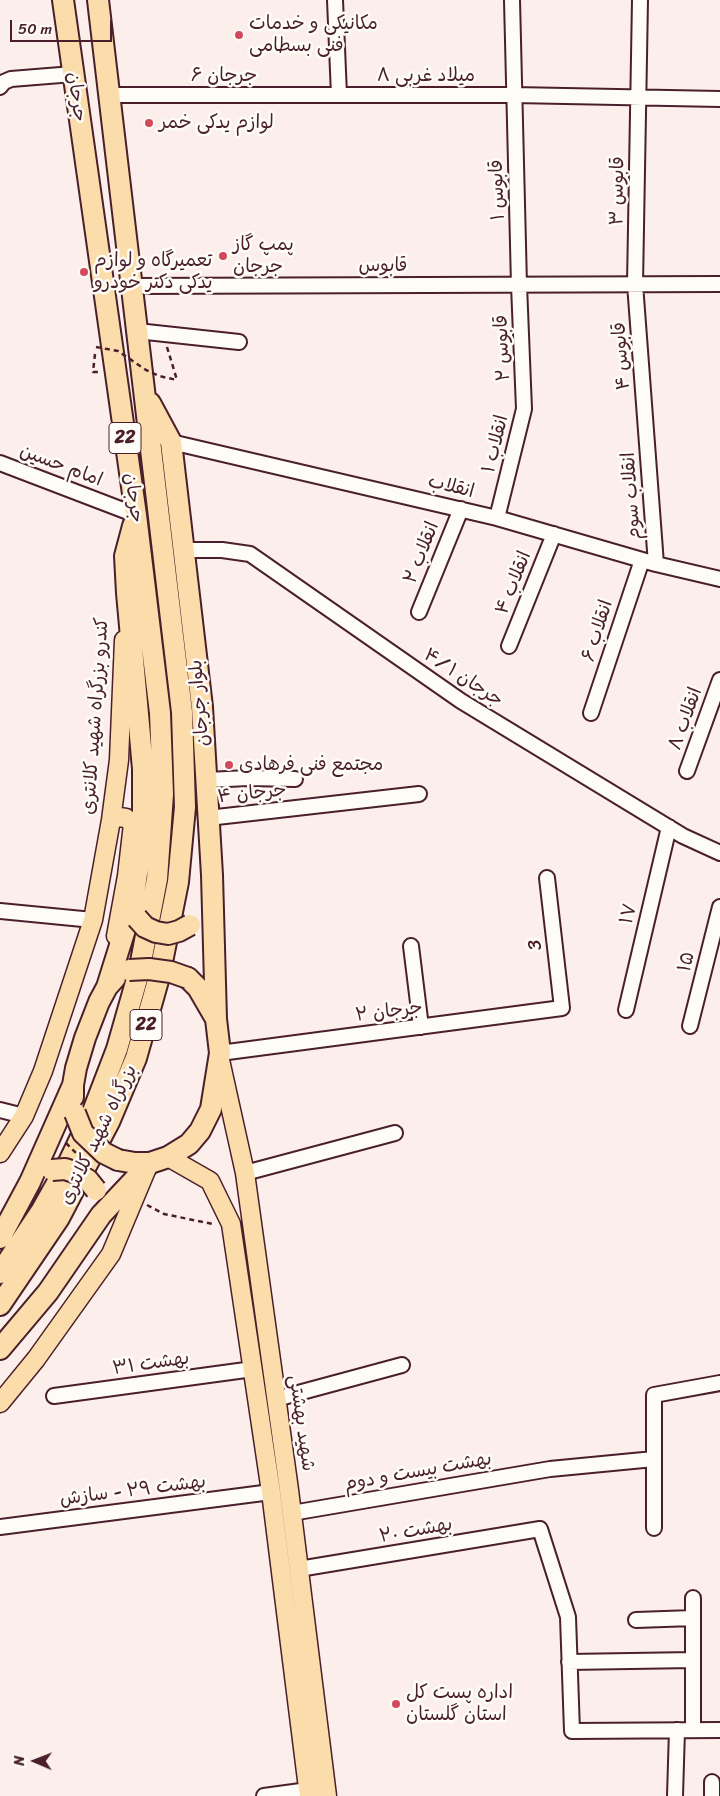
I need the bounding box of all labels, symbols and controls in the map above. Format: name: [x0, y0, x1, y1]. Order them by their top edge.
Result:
scale bar: [12, 10, 115, 42]
place label: مکانیکی و خدمات فنی بسطامی: [249, 13, 378, 57]
text: 50 m: [18, 16, 52, 42]
marker: مکانیکی و خدمات فنی بسطامی: [233, 29, 245, 41]
street label: جرجان ۶: [191, 65, 257, 87]
street label: ۸ میلاد غربی: [377, 65, 475, 87]
street label: جرجان: [61, 71, 91, 123]
place label: لوازم یدکی خمر: [159, 112, 274, 134]
marker: لوازم یدکی خمر: [143, 117, 155, 129]
street label: ۳ قابوس: [606, 156, 630, 226]
street label: ۱ قابوس: [486, 159, 510, 221]
place label: پمپ گاز جرجان: [233, 234, 294, 278]
place label: تعمیرگاه و لوازم یدکی دکتر خودرو: [94, 250, 213, 294]
marker: پمپ گاز جرجان: [217, 250, 229, 262]
street label: قابوس: [359, 255, 407, 277]
marker: تعمیرگاه و لوازم یدکی دکتر خودرو: [78, 266, 90, 278]
street label: ۲ قابوس: [490, 314, 516, 382]
street label: ۴ قابوس: [608, 321, 636, 391]
street label: انقلاب ۱: [478, 413, 514, 475]
road number: 22: [109, 422, 141, 453]
street label: امام حسین: [16, 440, 106, 492]
street label: انقلاب سوم: [618, 451, 646, 541]
street label: انقلاب: [425, 470, 477, 504]
street label: جرجان: [118, 472, 148, 524]
street label: ۲ انقلاب: [399, 519, 445, 587]
street label: ۴ انقلاب: [491, 548, 537, 618]
street label: ۶ انقلاب: [577, 597, 619, 665]
street label: کندرو بزرگراه شهید کلانتری: [78, 617, 114, 815]
street label: جرجان ۱ /۴: [419, 644, 507, 712]
street label: بلوار جرجان: [185, 659, 215, 747]
street label: ۸ انقلاب: [664, 684, 708, 754]
place label: مجتمع فنی فرهادی: [239, 754, 383, 776]
marker: مجتمع فنی فرهادی: [223, 759, 235, 771]
street label: ۴ جرجان: [216, 779, 288, 809]
street label: ۱۷: [616, 902, 642, 926]
street label: 3: [524, 938, 548, 952]
street label: ۱۵: [674, 950, 700, 974]
street label: جرجان ۲: [354, 997, 424, 1027]
road number: 22: [130, 1010, 162, 1040]
street label: بزرگراه شهید کلانتری: [55, 1061, 143, 1209]
street label: بهشت ۳۱: [111, 1347, 191, 1381]
street label: شهید بهشتی: [283, 1373, 319, 1473]
street label: بهشت بیست و دوم: [342, 1448, 494, 1496]
street label: بهشت ۲۹ - سازش: [59, 1471, 207, 1511]
street label: بهشت ۲۰: [378, 1513, 454, 1549]
place label: اداره پست کل استان گلستان: [406, 1682, 513, 1726]
marker: اداره پست کل استان گلستان: [390, 1698, 402, 1710]
north arrow: [10, 1736, 60, 1786]
text: N: [7, 1756, 32, 1766]

